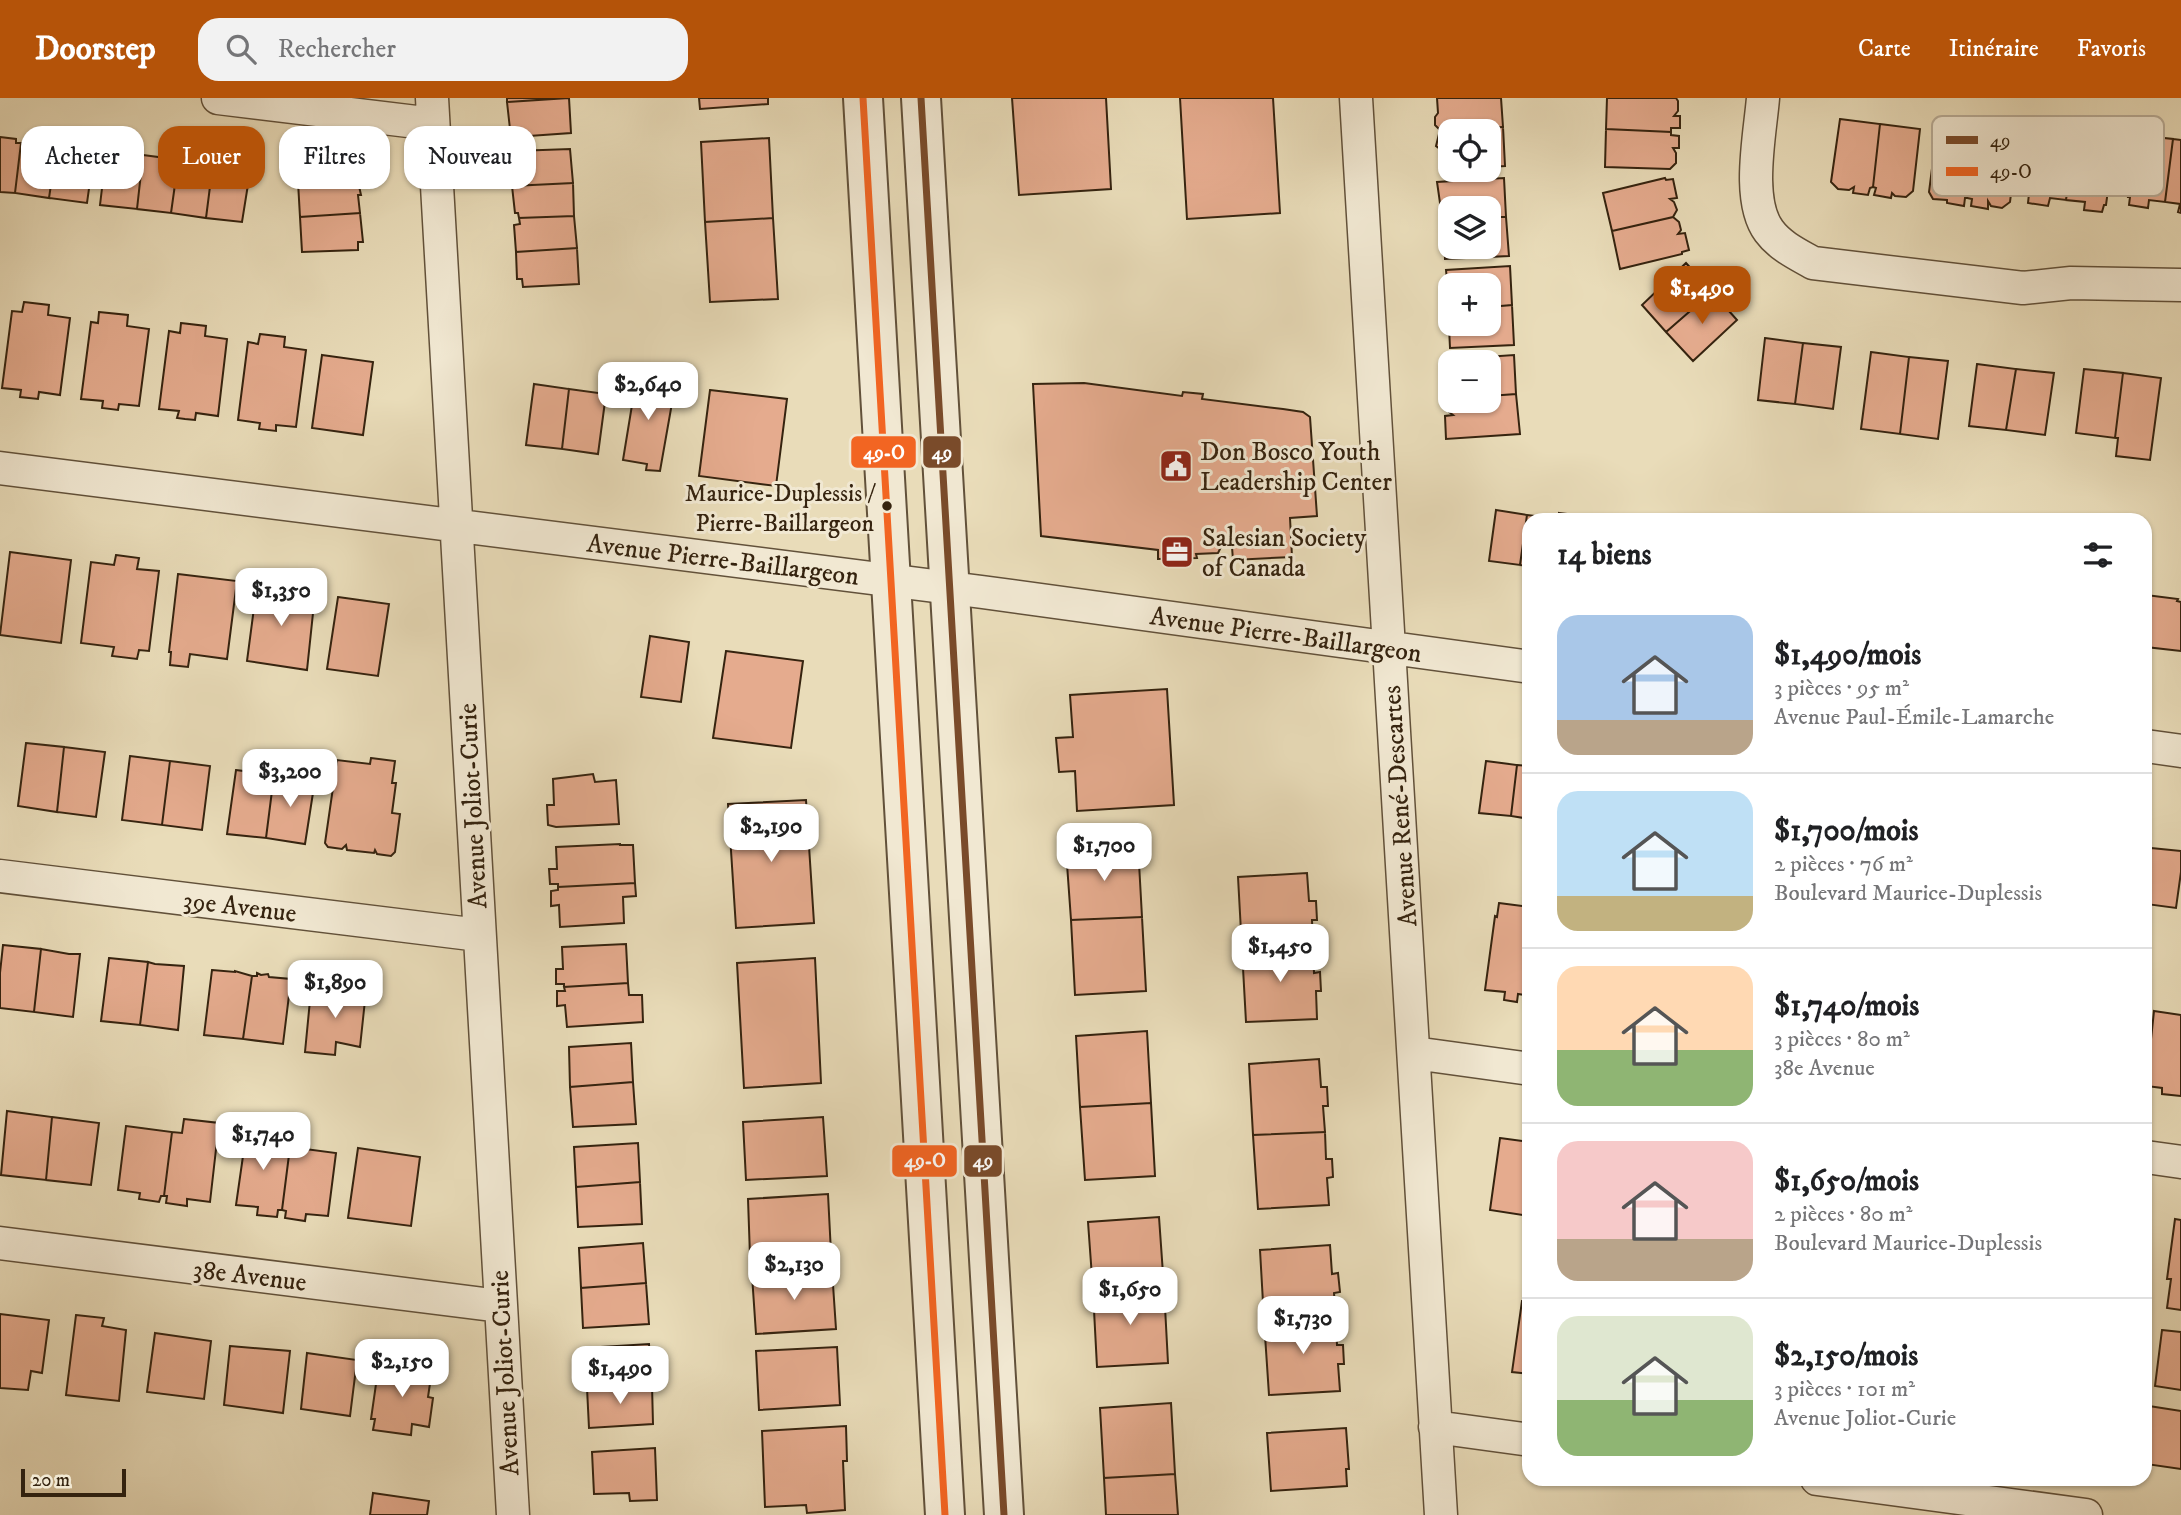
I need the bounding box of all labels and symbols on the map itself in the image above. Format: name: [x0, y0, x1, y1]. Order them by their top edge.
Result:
legend: [1932, 116, 2164, 196]
text: 49: [1990, 130, 2010, 153]
text: 49-O: [1990, 161, 2032, 184]
pin: $1,490: [1645, 266, 1759, 326]
pin: $2,640: [591, 362, 705, 422]
line badge: 49-O: [850, 435, 917, 469]
line badge: 49: [922, 435, 962, 469]
place label: Don Bosco Youth Leadership Center: [1200, 436, 1392, 499]
text: 49-O: [863, 442, 905, 465]
text: 49: [932, 442, 952, 465]
public building icon: Don Bosco Youth Leadership Center: [1157, 447, 1195, 485]
place label: Maurice-Duplessis / Pierre-Baillargeon: [685, 479, 876, 539]
marker: Maurice-Duplessis / Pierre-Baillargeon: [880, 499, 894, 513]
place label: Salesian Society of Canada: [1202, 522, 1367, 585]
street label: Avenue Pierre-Baillargeon: [585, 527, 861, 594]
office icon: Salesian Society of Canada: [1158, 533, 1196, 571]
pin: $1,350: [224, 568, 338, 628]
street label: Avenue Pierre-Baillargeon: [1148, 600, 1424, 671]
street label: Avenue René-Descartes: [1376, 684, 1425, 928]
street label: Avenue Joliot-Curie: [452, 702, 495, 910]
pin: $3,200: [233, 750, 347, 809]
pin: $2,190: [714, 804, 828, 864]
pin: $1,700: [1047, 824, 1161, 883]
street label: 39e Avenue: [181, 884, 298, 931]
pin: $1,450: [1223, 924, 1337, 984]
pin: $1,890: [278, 960, 392, 1020]
pin: $1,740: [206, 1112, 320, 1172]
line badge: 49-O: [891, 1144, 958, 1178]
line badge: 49: [963, 1144, 1003, 1178]
text: 49-O: [904, 1150, 946, 1173]
text: 49: [973, 1150, 993, 1173]
pin: $2,130: [737, 1242, 851, 1302]
street label: 38e Avenue: [191, 1253, 308, 1300]
pin: $1,650: [1073, 1268, 1187, 1327]
street label: Avenue Joliot-Curie: [484, 1269, 527, 1477]
pin: $1,730: [1246, 1296, 1360, 1356]
pin: $2,150: [345, 1340, 459, 1399]
pin: $1,490: [563, 1346, 677, 1406]
scale bar: [21, 1466, 126, 1498]

